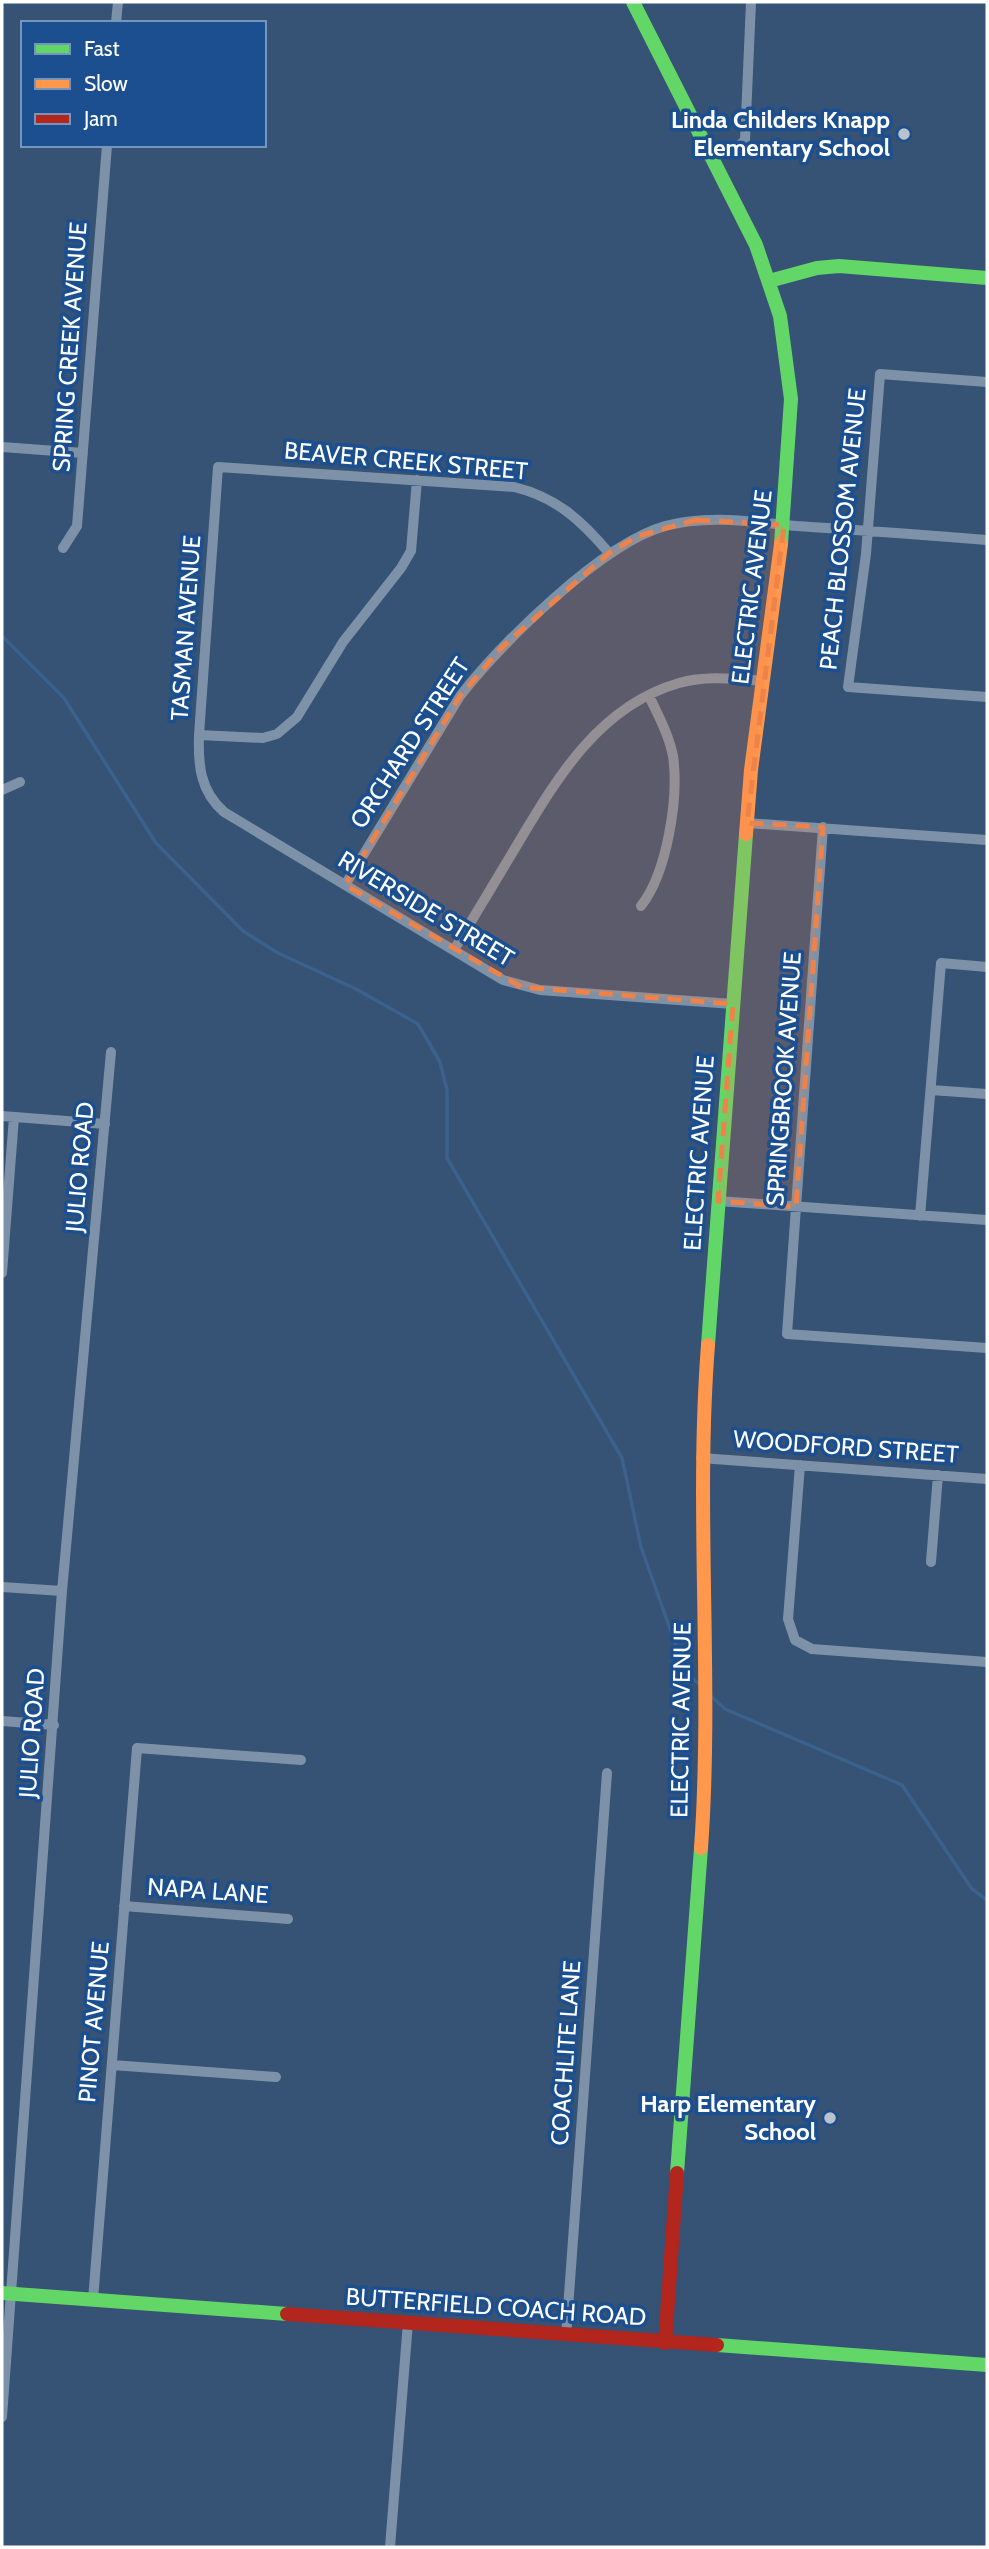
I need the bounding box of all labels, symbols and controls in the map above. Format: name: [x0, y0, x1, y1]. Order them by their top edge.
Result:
legend: [21, 21, 266, 147]
text: Fast: [84, 36, 120, 61]
text: Slow: [84, 71, 128, 96]
place label: Linda Childers Knapp Elementary School: [671, 105, 890, 162]
text: Jam: [83, 106, 118, 131]
marker: Linda Childers Knapp Elementary School: [896, 126, 912, 142]
street label: SPRING CREEK AVENUE: [46, 221, 93, 473]
street label: PEACH BLOSSOM AVENUE: [813, 387, 872, 671]
street label: BEAVER CREEK STREET: [283, 435, 529, 486]
street label: ELECTRIC AVENUE: [725, 488, 778, 686]
street label: TASMAN AVENUE: [165, 534, 206, 722]
street label: ORCHARD STREET: [344, 652, 476, 833]
street label: RIVERSIDE STREET: [333, 845, 520, 973]
street label: SPRINGBROOK AVENUE: [760, 951, 807, 1207]
street label: ELECTRIC AVENUE: [677, 1054, 720, 1252]
street label: JULIO ROAD: [59, 1101, 100, 1234]
street label: WOODFORD STREET: [732, 1424, 960, 1469]
street label: ELECTRIC AVENUE: [664, 1622, 697, 1818]
street label: JULIO ROAD: [12, 1667, 51, 1800]
street label: NAPA LANE: [146, 1872, 270, 1909]
street label: PINOT AVENUE: [72, 1940, 115, 2104]
street label: COACHLITE LANE: [545, 1959, 586, 2147]
place label: Harp Elementary School: [640, 2089, 816, 2146]
marker: Harp Elementary School: [822, 2110, 838, 2126]
street label: BUTTERFIELD COACH ROAD: [345, 2282, 647, 2331]

